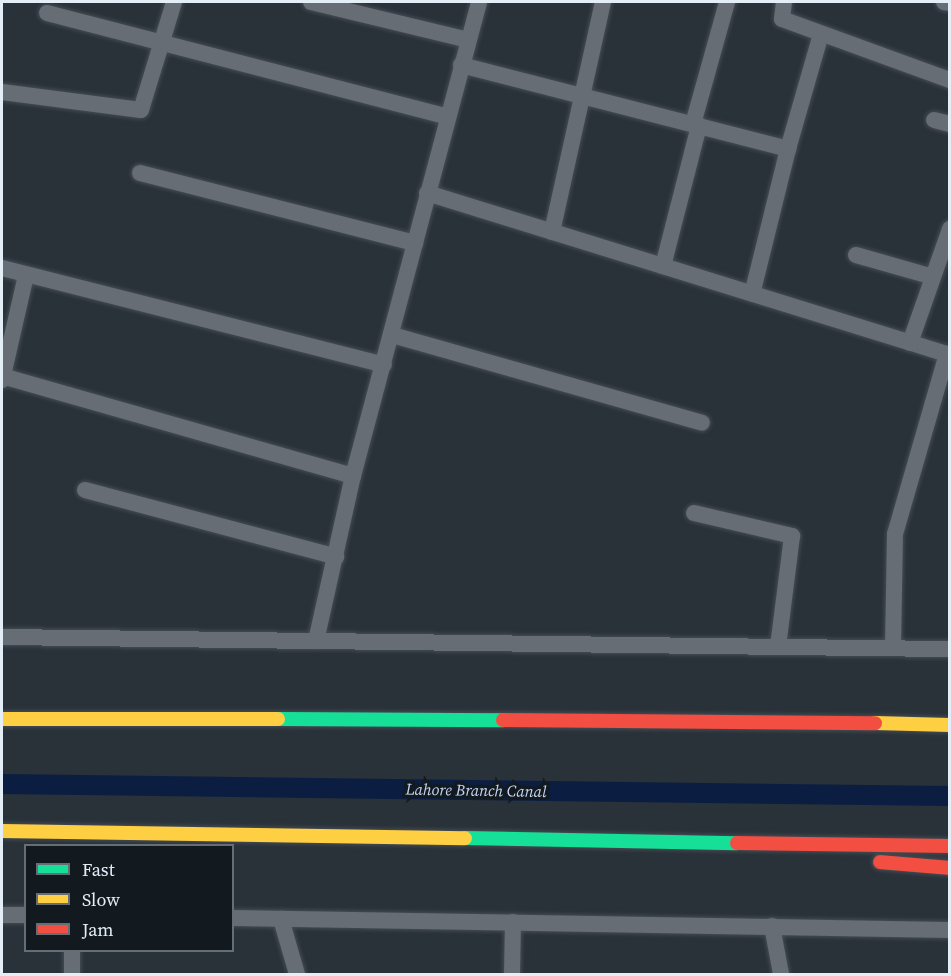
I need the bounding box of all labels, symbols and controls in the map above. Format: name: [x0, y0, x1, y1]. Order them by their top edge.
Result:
water label: Lahore Branch Canal: [405, 779, 547, 801]
legend: [24, 844, 234, 952]
text: Fast: [82, 857, 115, 882]
text: Slow: [82, 887, 120, 912]
text: Jam: [82, 917, 114, 942]

